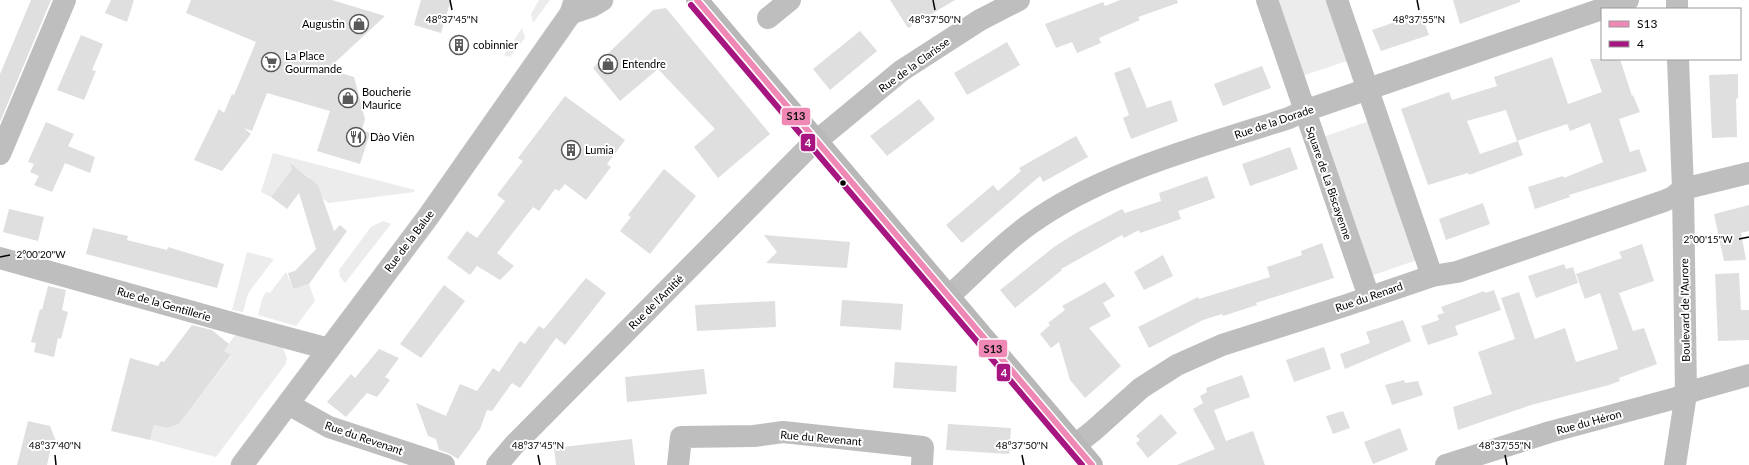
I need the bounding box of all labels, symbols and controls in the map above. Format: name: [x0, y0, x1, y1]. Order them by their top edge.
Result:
legend: [1601, 8, 1741, 60]
shop icon: Augustin: [348, 13, 370, 35]
text: 48°37'45"N: [426, 13, 478, 25]
text: 48°37'50"N: [909, 13, 961, 25]
text: 48°37'55"N: [1393, 13, 1445, 25]
text: S13: [1637, 16, 1657, 31]
place label: Augustin: [302, 17, 345, 30]
building icon: cobinnier: [448, 34, 470, 56]
street label: Rue de la Clarisse: [876, 34, 952, 95]
text: 4: [1637, 36, 1644, 51]
place label: cobinnier: [473, 38, 518, 51]
place label: La Place Gourmande: [285, 49, 342, 75]
supermarket icon: La Place Gourmande: [260, 51, 282, 73]
shop icon: Entendre: [597, 53, 619, 75]
place label: Entendre: [622, 57, 666, 70]
place label: Boucherie Maurice: [362, 85, 411, 111]
shop icon: Boucherie Maurice: [337, 87, 359, 109]
street label: Rue de la Dorade: [1232, 102, 1315, 141]
line badge: S13: [781, 107, 811, 126]
text: S13: [787, 109, 805, 122]
street label: Square de La Biscayenne: [1304, 124, 1355, 241]
restaurant icon: Dào Viên: [345, 126, 367, 148]
place label: Dào Viên: [370, 130, 414, 143]
line badge: 4: [800, 133, 816, 152]
text: 4: [805, 136, 812, 149]
building icon: Lumia: [560, 139, 582, 161]
place label: Lumia: [585, 143, 614, 156]
unlabelled marker: [838, 178, 848, 188]
street label: Rue de la Balue: [381, 207, 436, 274]
text: 2°00'15"W: [1683, 233, 1733, 245]
text: 2°00'20"W: [16, 248, 66, 260]
street label: Boulevard de l'Aurore: [1677, 258, 1692, 362]
street label: Rue de l'Amitié: [626, 271, 686, 332]
street label: Rue du Renard: [1333, 279, 1404, 314]
street label: Rue de la Gentillerie: [116, 284, 213, 323]
line badge: S13: [978, 339, 1008, 358]
text: S13: [984, 342, 1002, 355]
line badge: 4: [996, 363, 1011, 382]
text: 4: [1001, 366, 1008, 379]
street label: Rue du Héron: [1555, 407, 1623, 436]
street label: Rue du Revenant: [323, 418, 405, 457]
street label: Rue du Revenant: [780, 427, 862, 448]
text: 48°37'40"N: [29, 439, 81, 451]
text: 48°37'45"N: [512, 439, 564, 451]
text: 48°37'50"N: [996, 439, 1048, 451]
text: 48°37'55"N: [1479, 439, 1531, 451]

